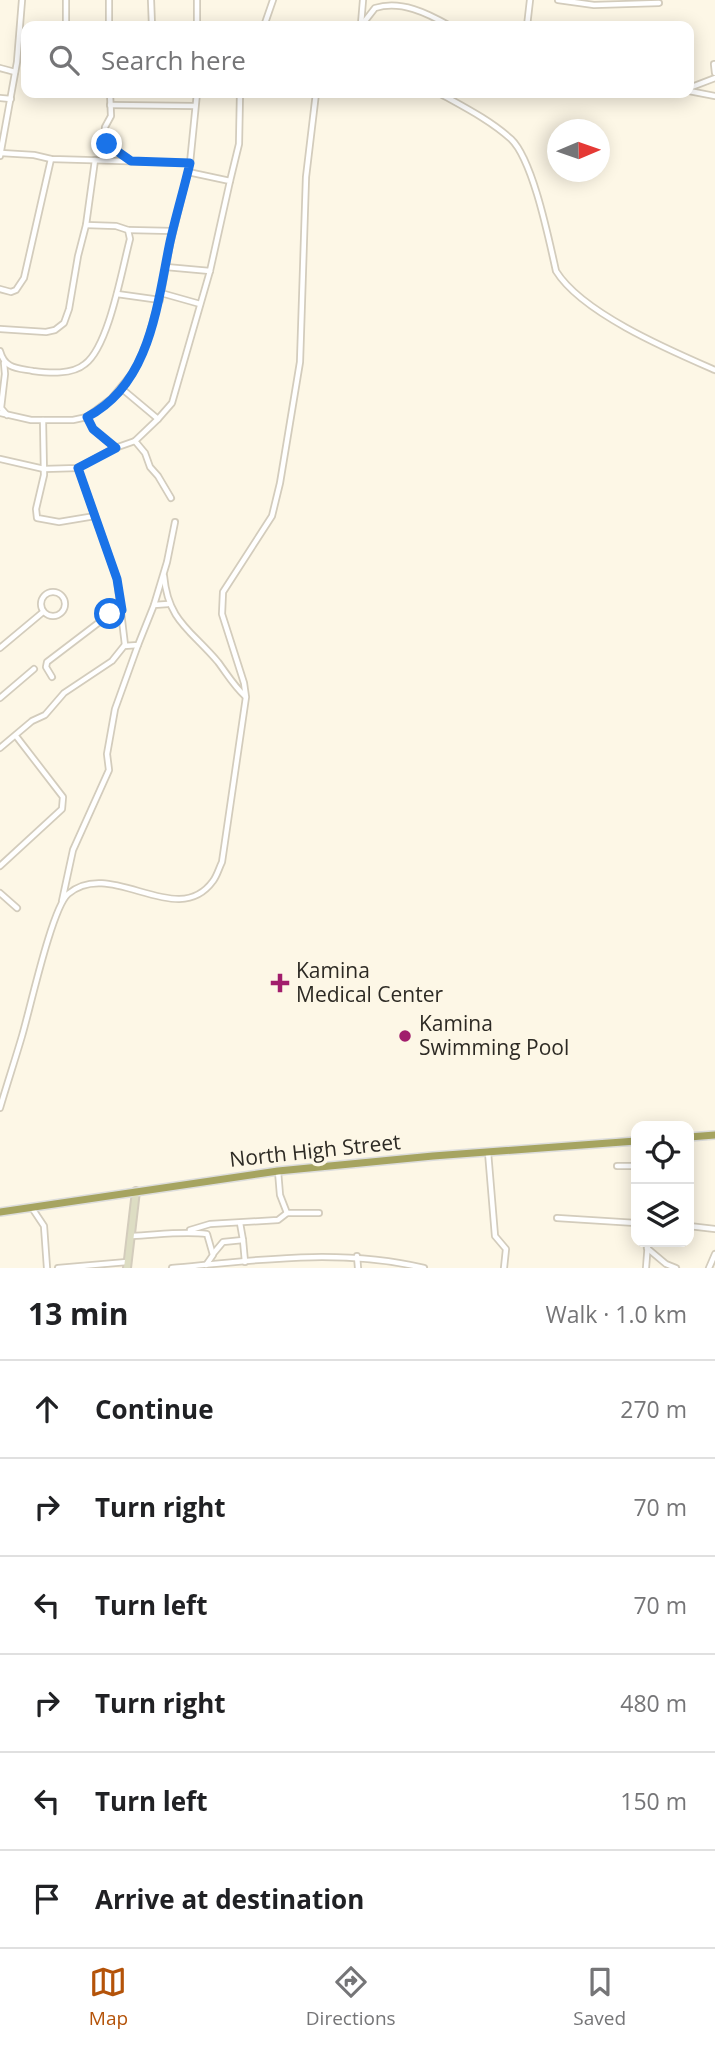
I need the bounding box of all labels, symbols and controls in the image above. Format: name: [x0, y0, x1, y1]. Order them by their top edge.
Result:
search box: [21, 21, 694, 98]
icon: search: [45, 41, 83, 79]
text: Search here: [101, 42, 246, 78]
north arrow: [547, 119, 610, 182]
route end: [91, 128, 122, 159]
route start: [94, 598, 125, 629]
place label: Kamina Medical Center: [296, 956, 443, 1008]
marker: Kamina Medical Center: [270, 973, 290, 993]
place label: Kamina Swimming Pool: [419, 1009, 569, 1061]
marker: Kamina Swimming Pool: [397, 1028, 413, 1044]
map controls: [631, 1121, 694, 1247]
button: locate: [631, 1121, 694, 1184]
street label: North High Street: [228, 1127, 402, 1173]
button: layers: [631, 1184, 694, 1247]
text: 13 min: [28, 1293, 128, 1334]
text: Walk · 1.0 km: [545, 1298, 687, 1330]
icon: ahead: [28, 1390, 66, 1428]
text: Continue: [95, 1391, 214, 1427]
text: 270 m: [620, 1393, 687, 1425]
icon: right: [28, 1488, 66, 1526]
text: Turn right: [95, 1489, 226, 1525]
text: 70 m: [633, 1491, 687, 1523]
icon: left: [28, 1586, 66, 1624]
text: Turn left: [95, 1587, 207, 1623]
text: 70 m: [633, 1589, 687, 1621]
icon: right: [28, 1684, 66, 1722]
text: Turn right: [95, 1685, 226, 1721]
text: 480 m: [620, 1687, 687, 1719]
icon: left: [28, 1782, 66, 1820]
text: Turn left: [95, 1783, 207, 1819]
text: 150 m: [620, 1785, 687, 1817]
icon: arrive: [28, 1880, 66, 1918]
text: Arrive at destination: [95, 1881, 364, 1917]
tab: Map: [89, 1963, 128, 2031]
tab: Directions: [306, 1963, 396, 2031]
tab: Saved: [573, 1963, 626, 2031]

